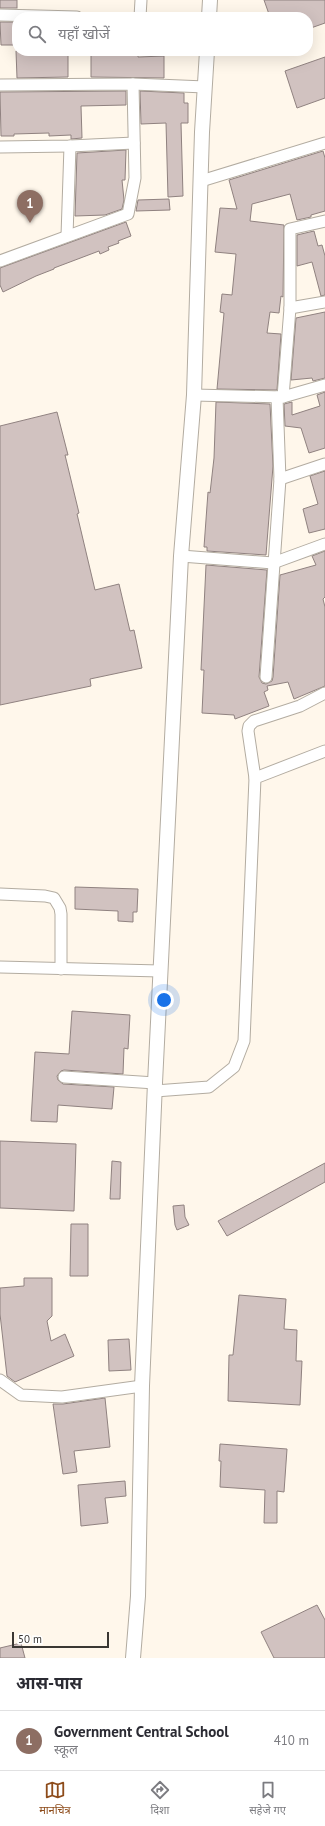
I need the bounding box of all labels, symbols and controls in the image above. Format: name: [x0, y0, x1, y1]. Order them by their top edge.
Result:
search box: [12, 12, 313, 56]
icon: search: [26, 23, 48, 45]
text: यहाँ खोजें: [58, 24, 110, 43]
pin: 1: [17, 190, 43, 223]
your location: [154, 990, 174, 1010]
scale bar: [12, 1630, 109, 1649]
text: 50 m: [18, 1632, 42, 1646]
text: आस-पास: [16, 1672, 82, 1694]
text: Government Central School: [54, 1722, 229, 1741]
text: 1: [25, 1732, 33, 1749]
text: 410 m: [274, 1732, 309, 1749]
text: स्कूल: [54, 1741, 78, 1758]
tab: मानचित्र: [39, 1779, 71, 1818]
tab: दिशा: [149, 1779, 171, 1818]
tab: सहेजे गए: [249, 1779, 286, 1818]

